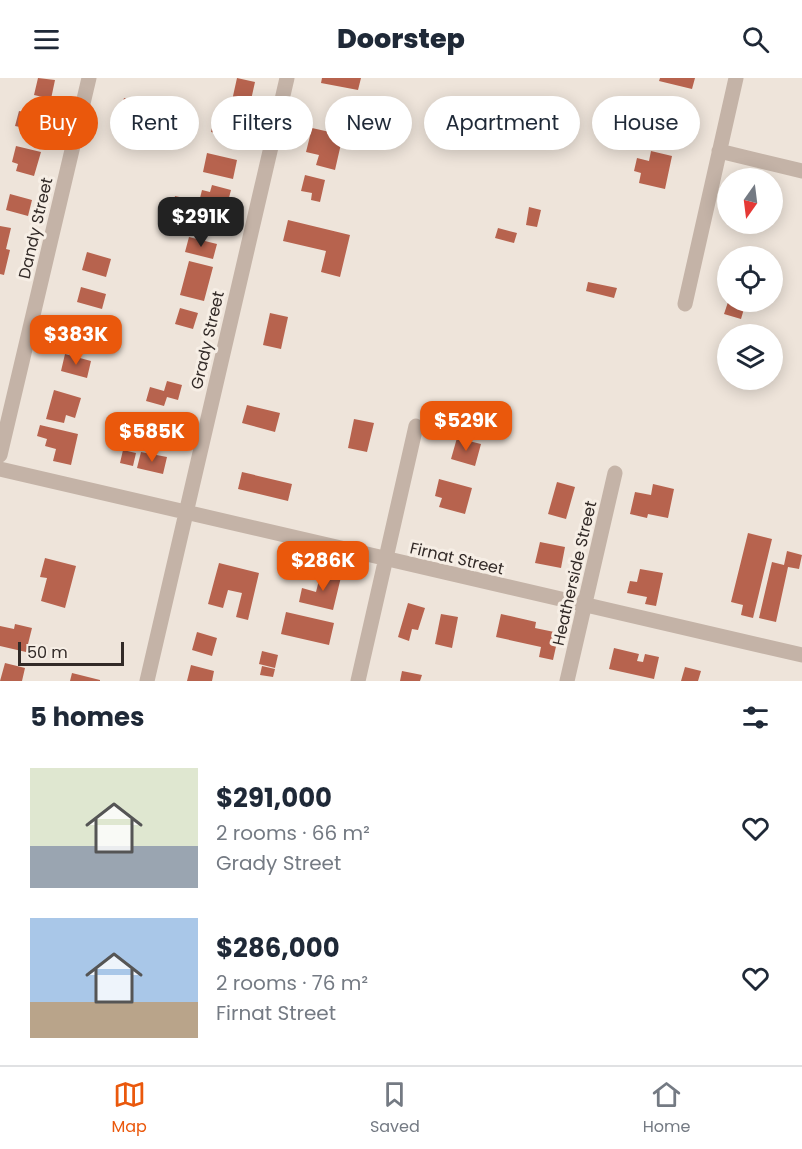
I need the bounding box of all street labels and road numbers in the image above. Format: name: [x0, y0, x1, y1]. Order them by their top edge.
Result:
street label: Dandy Street: [13, 175, 58, 281]
street label: Grady Street: [185, 289, 230, 392]
street label: Heatherside Street: [547, 498, 602, 648]
street label: Firnat Street: [408, 536, 506, 581]

